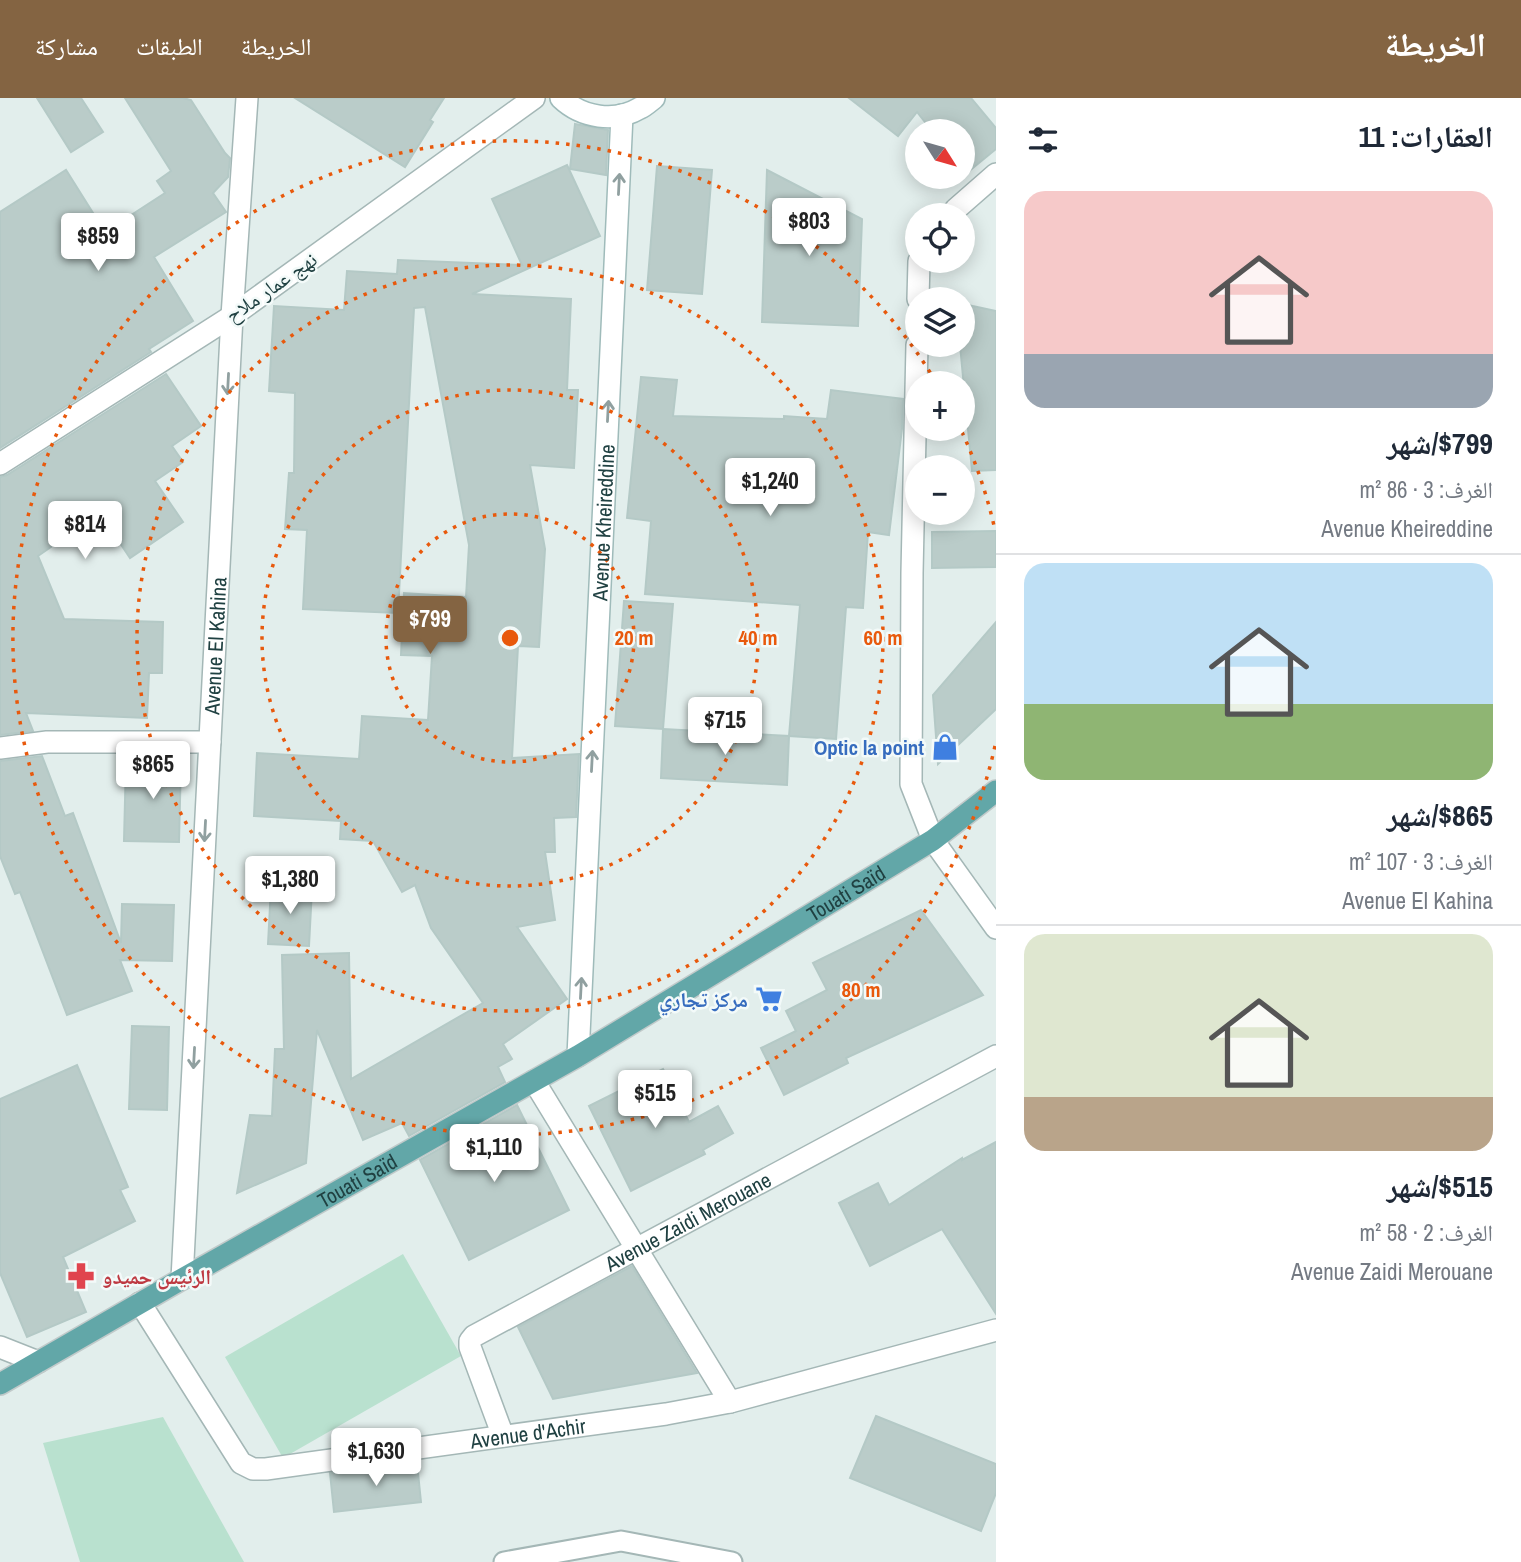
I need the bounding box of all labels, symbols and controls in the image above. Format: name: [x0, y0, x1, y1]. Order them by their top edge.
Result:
text: الخريطة: [1385, 22, 1486, 66]
text: مشاركة: [35, 30, 98, 62]
text: الطبقات: [136, 30, 203, 62]
text: الخريطة: [241, 30, 311, 62]
text: العقارات: 11: [1358, 116, 1493, 156]
north arrow: [905, 119, 975, 189]
map controls: [905, 119, 975, 525]
icon: filters: [1024, 121, 1062, 159]
one-way arrow: [613, 173, 626, 196]
pin: $803: [768, 198, 850, 258]
button: locate: [905, 203, 975, 273]
text: $803: [788, 205, 830, 236]
pin: $859: [57, 214, 139, 273]
text: $859: [77, 220, 119, 251]
icon: home: [1196, 237, 1322, 363]
street label: نهج عمار ملاح: [219, 245, 323, 329]
button: layers: [905, 287, 975, 357]
button: +: [905, 371, 975, 441]
one-way arrow: [222, 372, 235, 395]
one-way arrow: [602, 400, 615, 423]
text: $799/شهر: [1387, 423, 1493, 463]
street label: Avenue Kheireddine: [585, 444, 621, 603]
button: −: [905, 455, 975, 525]
pin: $1,240: [713, 458, 827, 518]
text: $1,240: [741, 465, 799, 496]
text: الغرف: 3 · 86 m²: [1359, 474, 1493, 505]
pin: $814: [44, 502, 126, 561]
text: $814: [64, 508, 106, 539]
text: Avenue Kheireddine: [1321, 513, 1493, 544]
street label: Avenue El Kahina: [197, 576, 233, 716]
pin: $799: [389, 596, 471, 656]
text: $799: [409, 603, 451, 634]
icon: home: [1196, 609, 1322, 735]
text: 20 m: [614, 623, 654, 652]
text: 40 m: [738, 623, 778, 652]
text: 60 m: [863, 623, 903, 652]
centre of rings: [498, 626, 522, 650]
pin: $715: [684, 698, 766, 757]
text: $715: [704, 704, 746, 735]
shop icon: Optic la point: [930, 732, 960, 762]
place label: Optic la point: [814, 733, 924, 762]
pin: $865: [112, 742, 194, 801]
text: $865: [132, 748, 174, 779]
one-way arrow: [585, 750, 598, 773]
text: $865/شهر: [1387, 795, 1493, 835]
one-way arrow: [199, 820, 212, 843]
text: الغرف: 3 · 107 m²: [1349, 846, 1493, 877]
pin: $1,380: [233, 856, 347, 916]
street label: Touati Saïd: [801, 858, 891, 928]
text: $1,380: [261, 863, 319, 894]
text: Avenue El Kahina: [1342, 885, 1493, 916]
text: 80 m: [841, 975, 881, 1004]
one-way arrow: [575, 977, 588, 1000]
icon: home: [1196, 980, 1322, 1106]
supermarket icon: مركز تجاري: [754, 984, 784, 1014]
place label: مركز تجاري: [659, 985, 748, 1016]
one-way arrow: [187, 1047, 200, 1070]
pin: $515: [614, 1070, 696, 1130]
text: $515: [634, 1077, 676, 1108]
pin: $1,110: [437, 1124, 551, 1184]
text: $1,110: [466, 1131, 522, 1162]
street label: Touati Saïd: [312, 1146, 402, 1214]
street label: Avenue Zaidi Merouane: [599, 1165, 776, 1278]
text: $515/شهر: [1387, 1166, 1493, 1206]
text: الغرف: 2 · 58 m²: [1359, 1217, 1493, 1248]
text: Avenue Zaidi Merouane: [1291, 1256, 1493, 1287]
pharmacy icon: الرئيس حميدو: [66, 1261, 96, 1291]
place label: الرئيس حميدو: [102, 1262, 211, 1291]
street label: Avenue d'Achir: [467, 1411, 588, 1455]
pin: $1,630: [319, 1428, 433, 1488]
text: $1,630: [347, 1435, 405, 1466]

